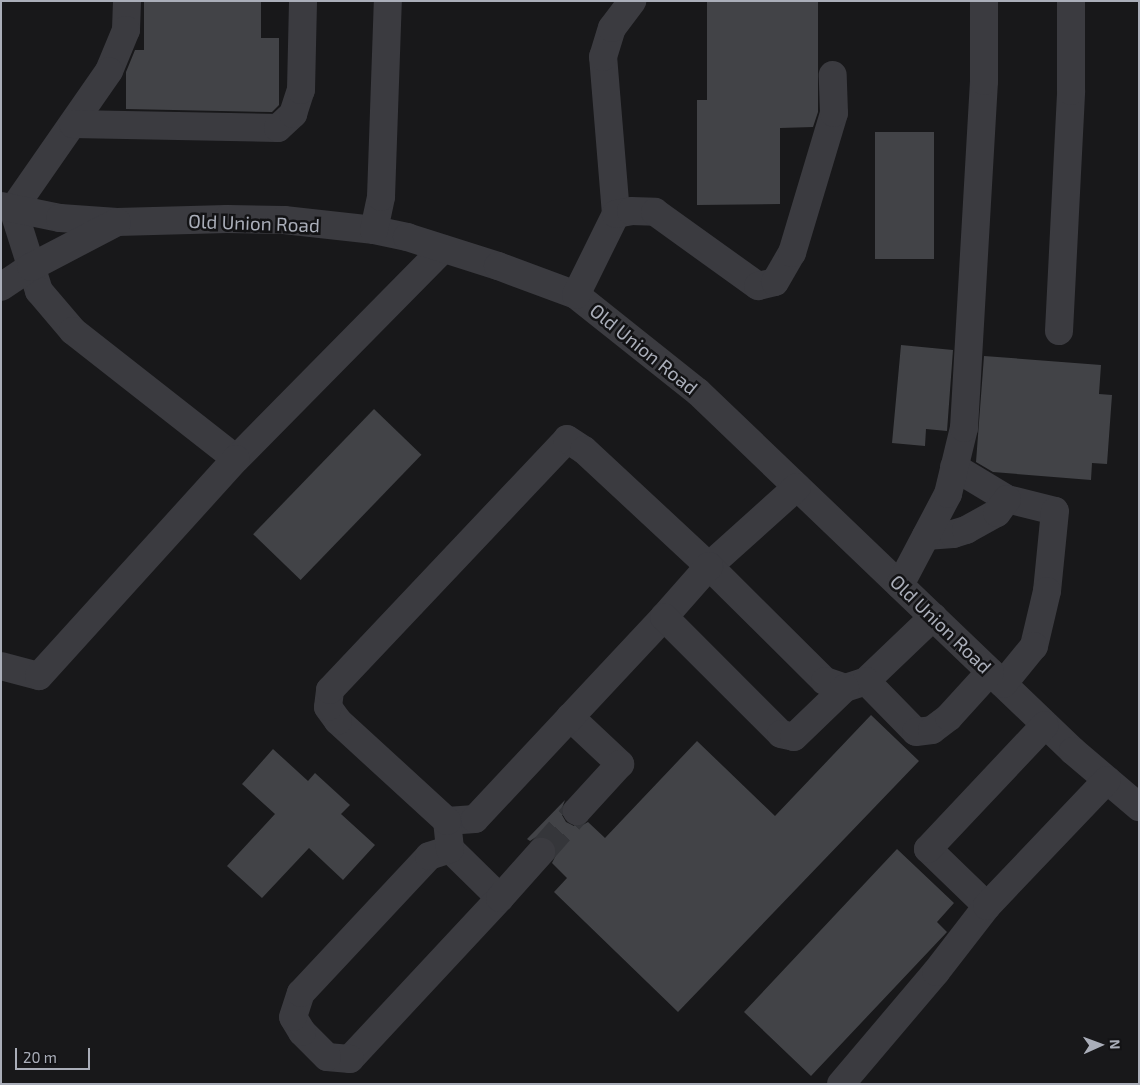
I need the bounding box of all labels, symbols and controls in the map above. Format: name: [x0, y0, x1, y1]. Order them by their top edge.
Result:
street label: Old Union Road: [188, 209, 320, 237]
street label: Old Union Road: [586, 299, 702, 399]
street label: Old Union Road: [886, 570, 996, 678]
north arrow: [1075, 1020, 1125, 1070]
scale bar: [18, 1038, 92, 1070]
text: N: [1107, 1039, 1124, 1050]
text: 20 m: [23, 1048, 57, 1066]

